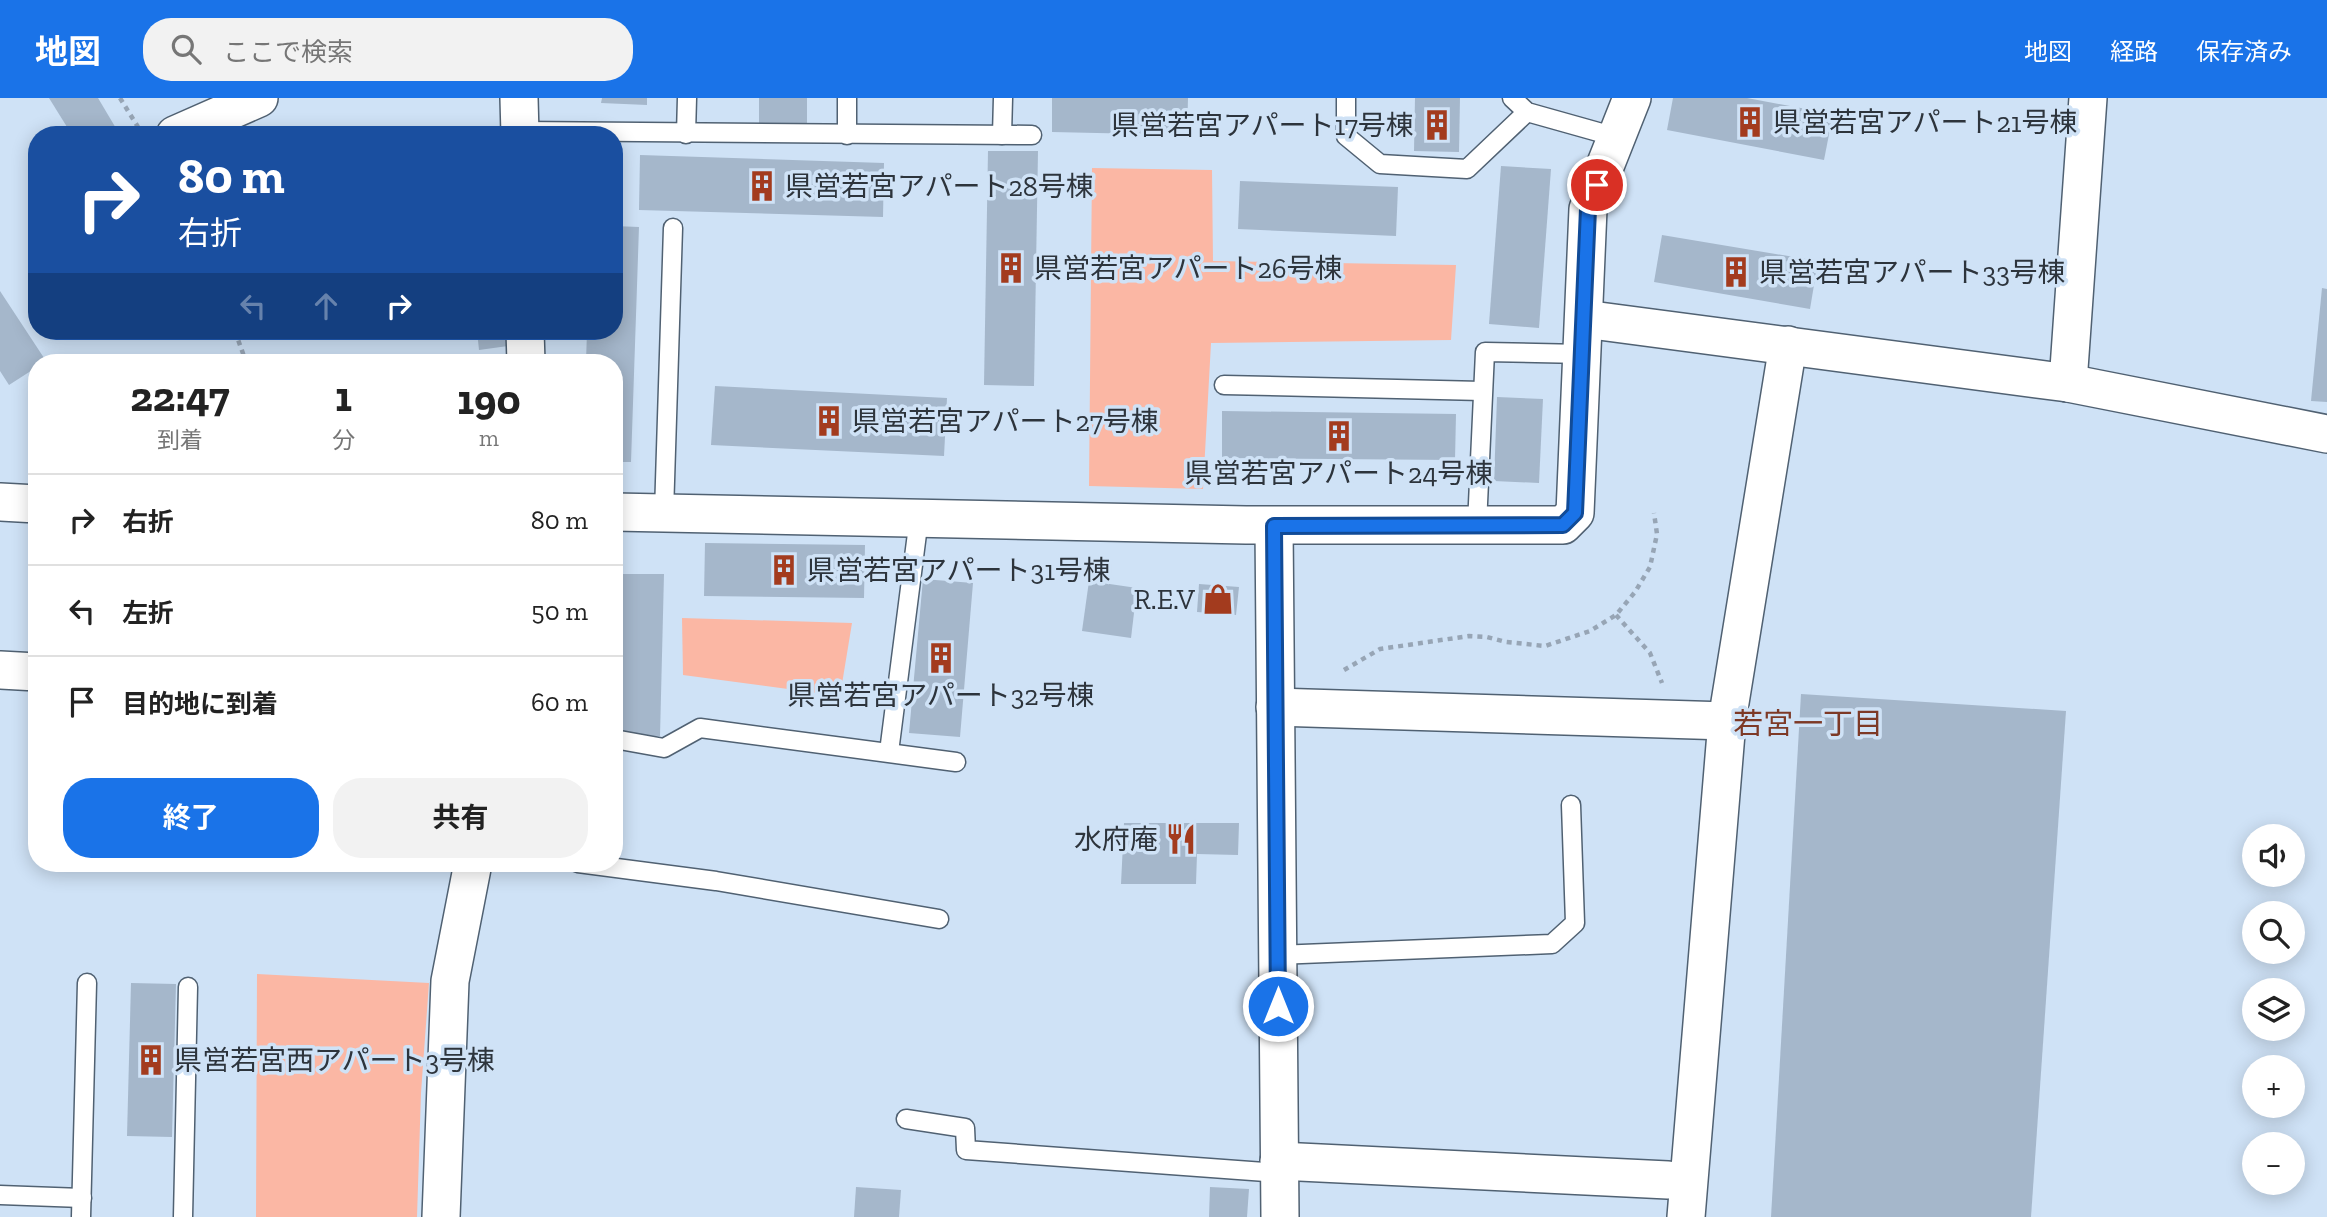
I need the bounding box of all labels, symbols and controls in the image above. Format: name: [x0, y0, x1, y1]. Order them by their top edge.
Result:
search box: [143, 18, 633, 81]
icon: search: [167, 30, 205, 68]
text: 地図: [35, 32, 101, 71]
text: ここで検索: [223, 36, 353, 68]
text: 地図: [2024, 37, 2072, 66]
text: 経路: [2110, 37, 2158, 66]
text: 保存済み: [2196, 37, 2292, 66]
building icon: 県営若宮アパート21号棟: [1733, 105, 1767, 139]
place label: 県営若宮アパート21号棟: [1773, 106, 2078, 139]
building icon: 県営若宮アパート17号棟: [1420, 108, 1454, 142]
place label: 県営若宮アパート17号棟: [1111, 109, 1414, 142]
text: 80 m: [178, 147, 285, 206]
icon: right: [63, 154, 154, 245]
pin: [1567, 155, 1627, 215]
icon: arrive: [1578, 166, 1616, 204]
building icon: 県営若宮アパート28号棟: [745, 169, 779, 203]
place label: 県営若宮アパート28号棟: [785, 170, 1094, 203]
text: 右折: [178, 214, 242, 252]
building icon: 県営若宮アパート26号棟: [994, 251, 1028, 285]
place label: 県営若宮アパート26号棟: [1034, 252, 1343, 285]
building icon: 県営若宮アパート33号棟: [1719, 255, 1753, 289]
place label: 県営若宮アパート33号棟: [1759, 256, 2066, 289]
icon: left: [234, 287, 272, 325]
icon: ahead: [307, 287, 345, 325]
icon: right: [380, 287, 418, 325]
text: 22:47: [130, 371, 230, 422]
text: 1: [335, 371, 352, 422]
text: 190: [457, 374, 521, 425]
building icon: 県営若宮アパート27号棟: [812, 404, 846, 438]
place label: 県営若宮アパート27号棟: [852, 405, 1159, 438]
building icon: 県営若宮アパート24号棟: [1322, 419, 1356, 453]
text: m: [479, 424, 499, 452]
text: 到着: [157, 426, 203, 454]
text: 分: [332, 426, 355, 454]
place label: 県営若宮アパート24号棟: [1185, 457, 1493, 490]
icon: right: [63, 501, 101, 539]
text: 80 m: [531, 504, 588, 536]
text: 右折: [122, 506, 174, 538]
building icon: 県営若宮アパート31号棟: [767, 553, 801, 587]
place label: 県営若宮アパート31号棟: [807, 554, 1111, 587]
shop icon: R.E.V: [1201, 582, 1235, 616]
place label: R.E.V: [1133, 583, 1196, 616]
icon: left: [63, 592, 101, 630]
text: 50 m: [531, 595, 588, 627]
text: 左折: [122, 597, 174, 629]
building icon: 県営若宮アパート32号棟: [924, 641, 958, 675]
place label: 県営若宮アパート32号棟: [787, 679, 1095, 712]
icon: arrive: [63, 683, 101, 721]
text: 60 m: [531, 686, 588, 718]
text: 目的地に到着: [122, 688, 278, 720]
district label: 若宮一丁目: [1733, 706, 1883, 742]
button: 終了: [63, 778, 319, 858]
button: 共有: [333, 778, 588, 858]
restaurant icon: 水府庵: [1164, 822, 1198, 856]
place label: 水府庵: [1074, 823, 1158, 856]
map controls: [2242, 824, 2305, 1195]
button: sound: [2242, 824, 2305, 887]
button: search: [2242, 901, 2305, 964]
position arrow: [1241, 969, 1315, 1043]
button: layers: [2242, 978, 2305, 1041]
building icon: 県営若宮西アパート3号棟: [134, 1043, 168, 1077]
place label: 県営若宮西アパート3号棟: [174, 1044, 495, 1077]
button: +: [2242, 1055, 2305, 1118]
button: −: [2242, 1132, 2305, 1195]

